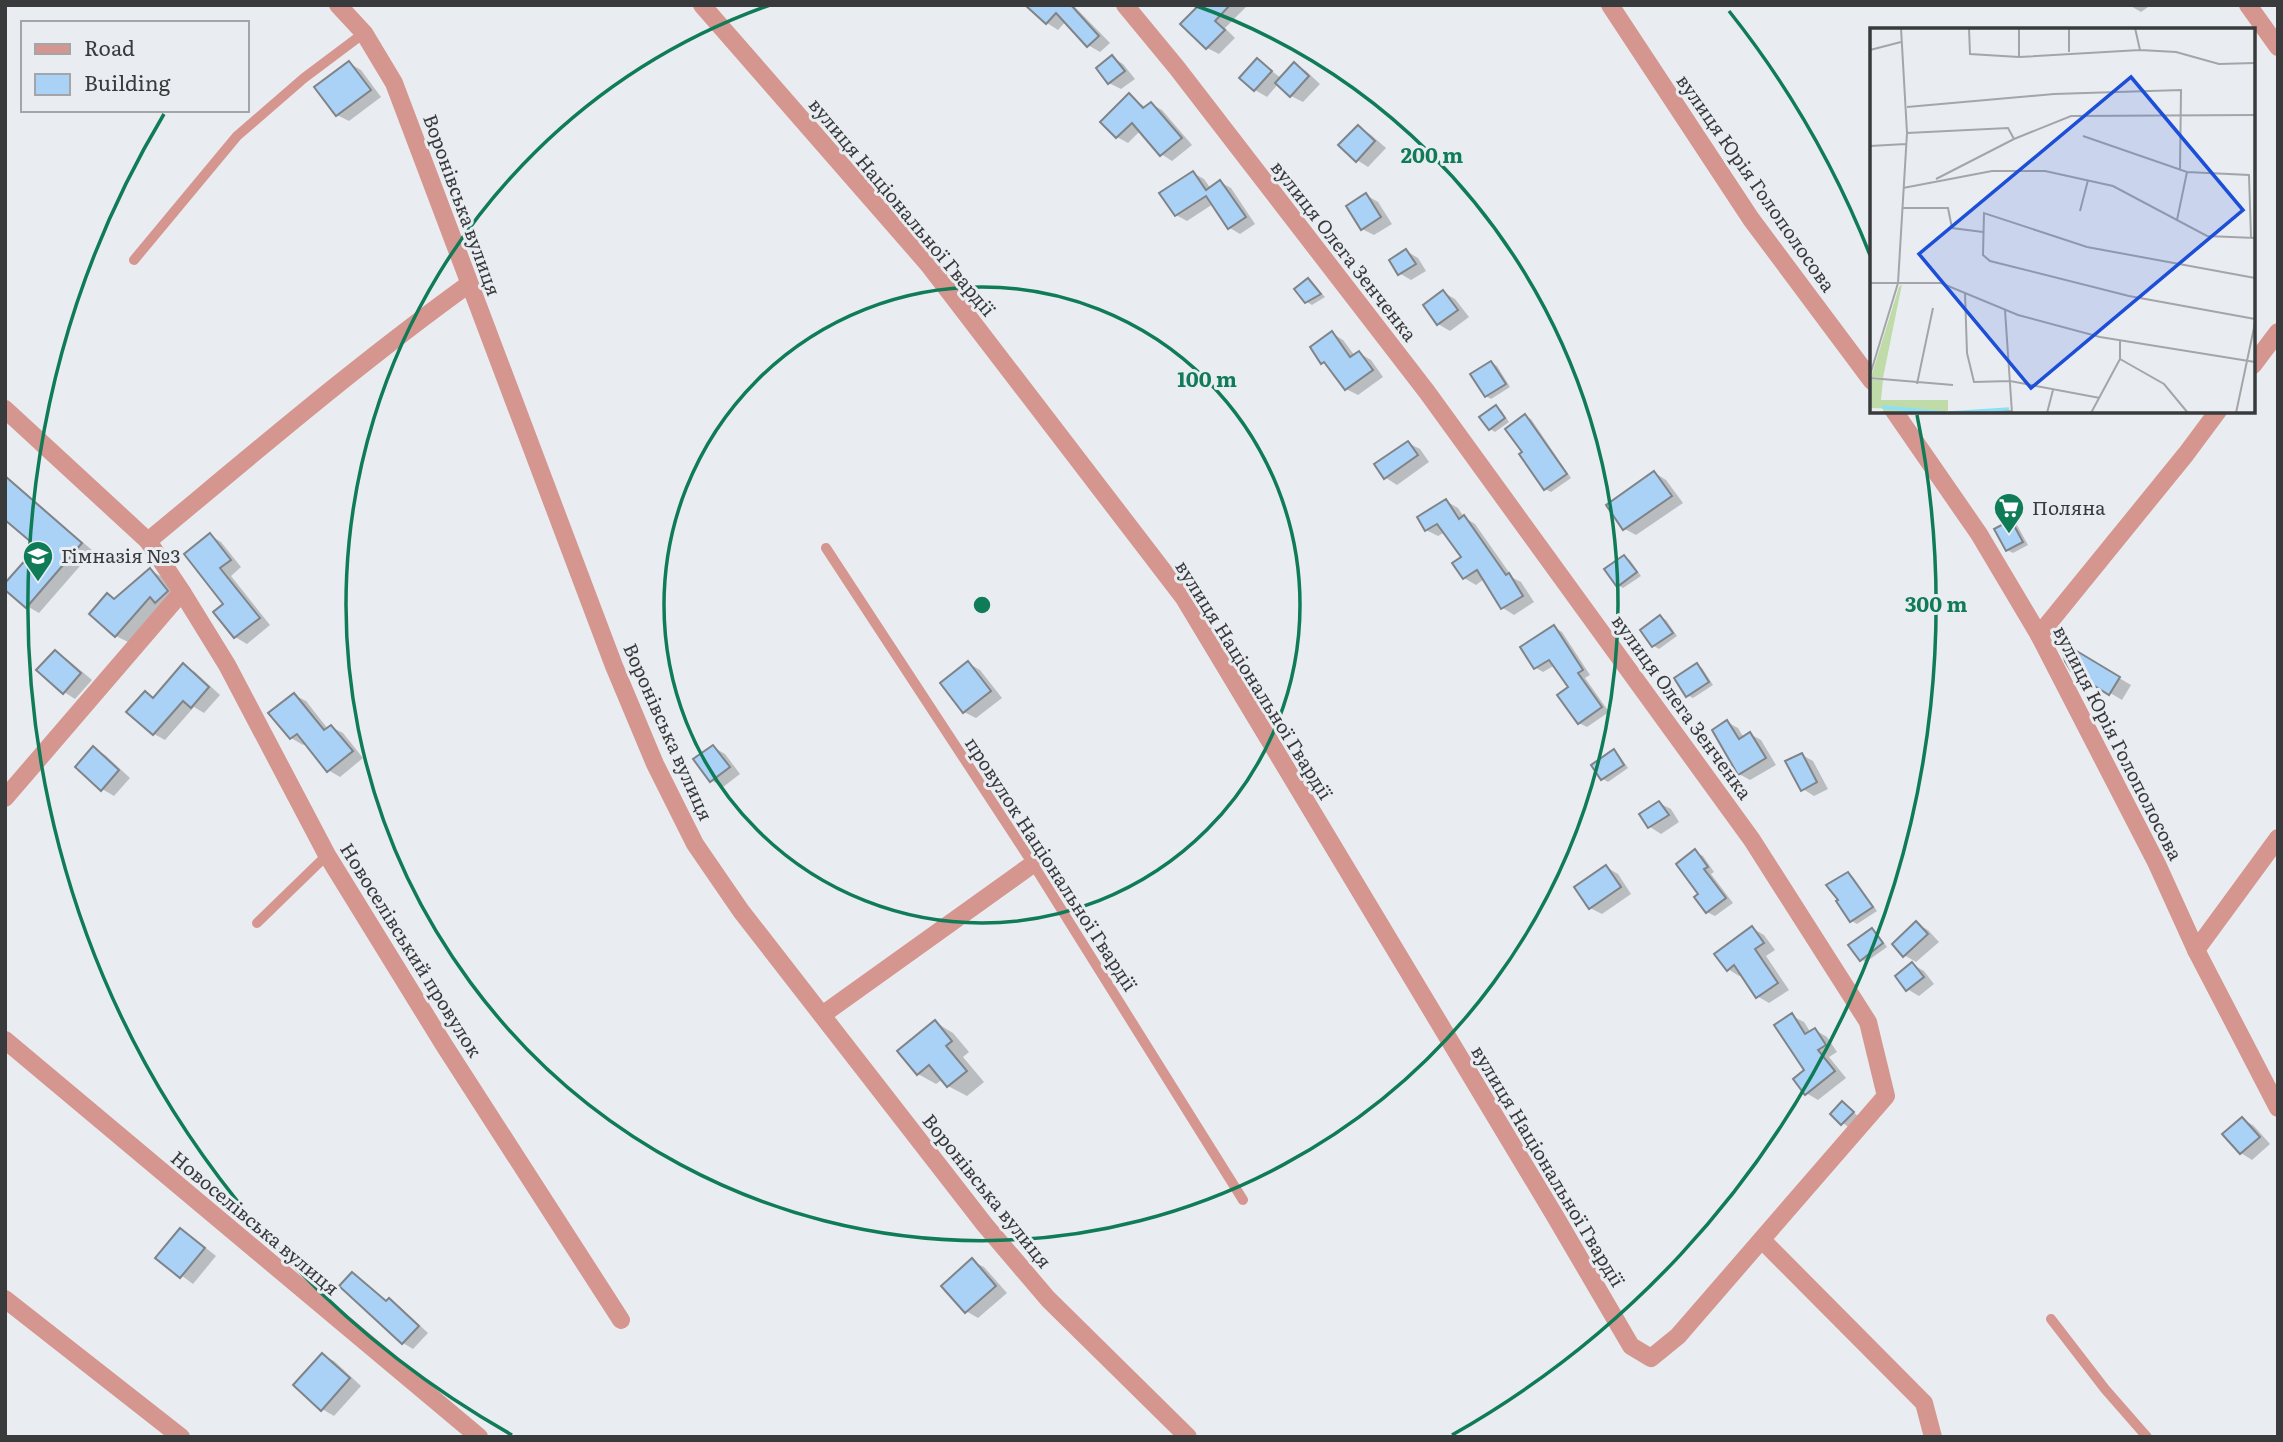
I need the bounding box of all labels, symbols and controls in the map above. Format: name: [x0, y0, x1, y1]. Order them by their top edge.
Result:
legend: [21, 21, 248, 112]
inset map: [1870, 28, 2255, 413]
text: Road: [84, 31, 135, 62]
text: Building: [84, 66, 171, 97]
street label: вулиця Юрія Голополосова: [1671, 68, 1843, 298]
street label: вулиця Національної Гвардії: [803, 91, 1003, 322]
street label: Воронівська вулиця: [417, 110, 509, 299]
text: 200 m: [1401, 138, 1463, 169]
street label: вулиця Олега Зенченка: [1265, 154, 1425, 347]
text: 100 m: [1177, 362, 1237, 393]
supermarket icon: Поляна: [1992, 491, 2026, 535]
place label: Поляна: [2032, 493, 2106, 521]
school or university icon: Гімназія №3: [21, 539, 55, 583]
place label: Гімназія №3: [61, 541, 181, 569]
street label: вулиця Національної Гвардії: [1169, 554, 1340, 804]
text: 300 m: [1905, 587, 1967, 618]
centre of rings: [970, 593, 994, 617]
street label: вулиця Олега Зенченка: [1606, 608, 1760, 805]
street label: вулиця Юрія Голополосова: [2047, 620, 2191, 866]
street label: Воронівська вулиця: [617, 638, 721, 825]
street label: провулок Національної Гвардії: [959, 731, 1145, 996]
street label: Новоселівський провулок: [334, 837, 490, 1063]
street label: вулиця Національної Гвардії: [1465, 1039, 1632, 1292]
street label: Воронівська вулиця: [917, 1107, 1059, 1274]
street label: Новоселівська вулиця: [165, 1143, 346, 1301]

